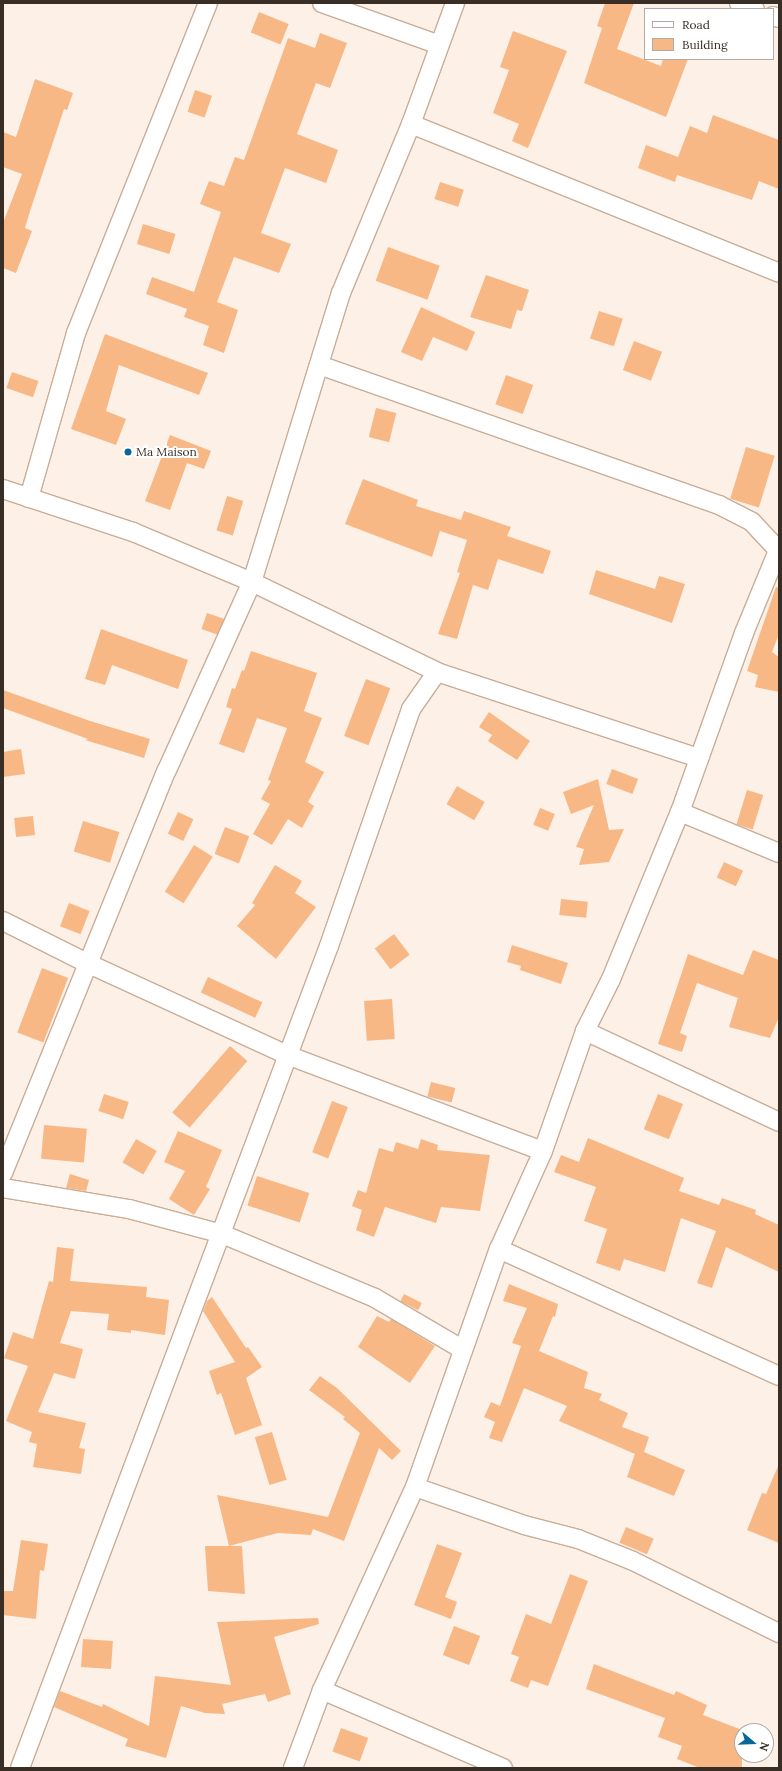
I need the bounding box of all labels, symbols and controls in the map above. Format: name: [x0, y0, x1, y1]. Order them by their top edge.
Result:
legend: [644, 8, 774, 60]
text: Road: [682, 17, 710, 32]
text: Building: [682, 37, 728, 52]
place label: Ma Maison: [136, 445, 197, 459]
marker: Ma Maison: [123, 447, 133, 457]
north arrow: [734, 1723, 774, 1763]
text: N: [756, 1740, 772, 1753]

